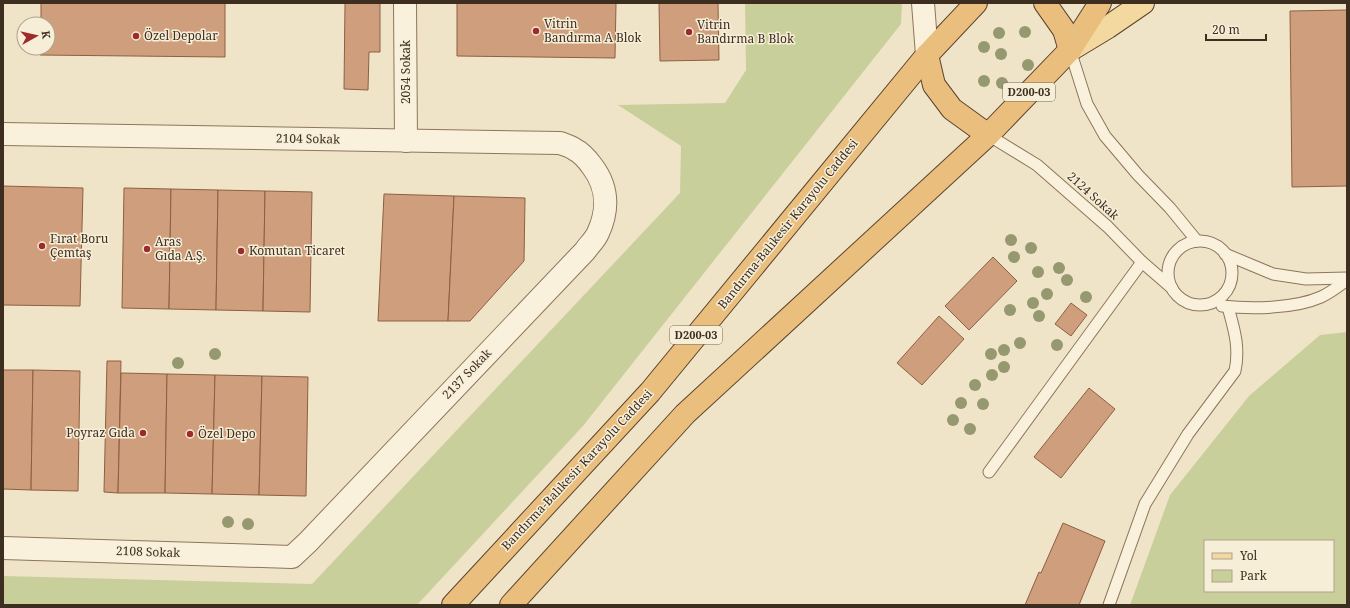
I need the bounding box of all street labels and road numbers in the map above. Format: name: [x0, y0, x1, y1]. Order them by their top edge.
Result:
street label: 2054 Sokak: [397, 39, 414, 104]
road number: D200-03: [1003, 83, 1055, 101]
street label: 2104 Sokak: [276, 129, 341, 148]
street label: Bandırma-Balıkesir Karayolu Caddesi: [714, 135, 862, 312]
street label: 2124 Sokak: [1064, 168, 1124, 224]
road number: D200-03: [670, 326, 722, 344]
street label: 2137 Sokak: [438, 344, 496, 403]
street label: Bandırma-Balıkesir Karayolu Caddesi: [497, 385, 656, 554]
street label: 2108 Sokak: [116, 542, 181, 561]

